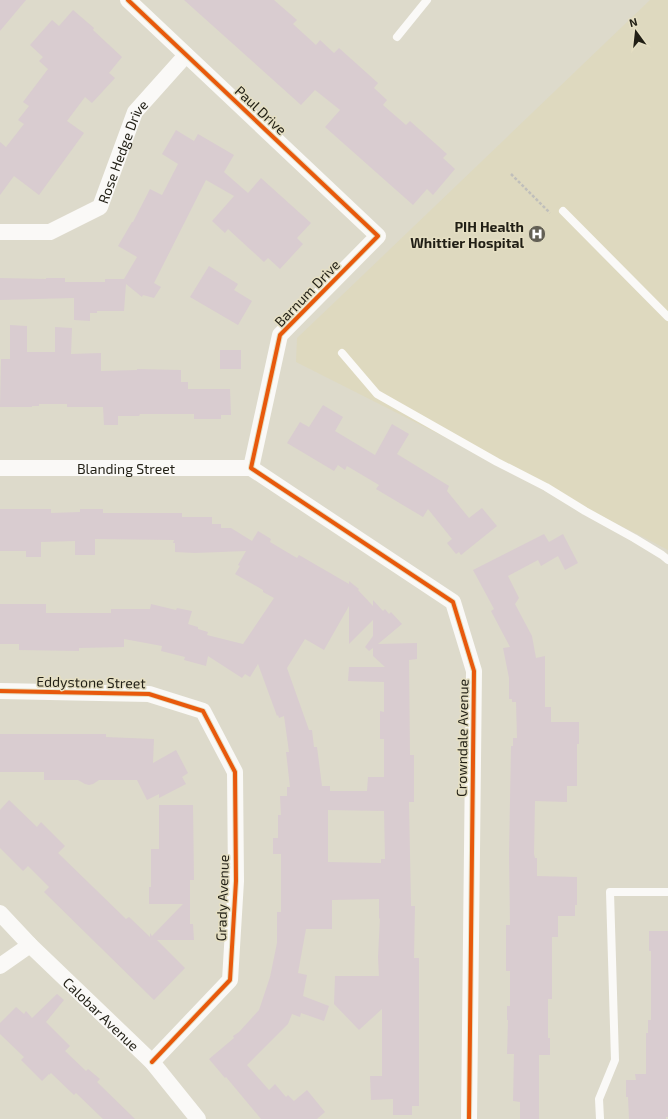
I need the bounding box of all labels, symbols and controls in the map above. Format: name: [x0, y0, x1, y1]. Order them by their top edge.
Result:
north arrow: [616, 12, 656, 52]
text: N: [628, 15, 639, 29]
street label: Paul Drive: [232, 82, 290, 138]
street label: Rose Hedge Drive: [94, 96, 151, 206]
place label: PIH Health Whittier Hospital: [410, 218, 524, 251]
hospital icon: PIH Health Whittier Hospital: [527, 224, 547, 244]
street label: Barnum Drive: [271, 256, 343, 330]
street label: Blanding Street: [77, 460, 175, 477]
street label: Eddystone Street: [36, 673, 146, 691]
street label: Crowndale Avenue: [452, 679, 472, 797]
street label: Grady Avenue: [212, 854, 232, 942]
street label: Calobar Avenue: [60, 973, 143, 1054]

